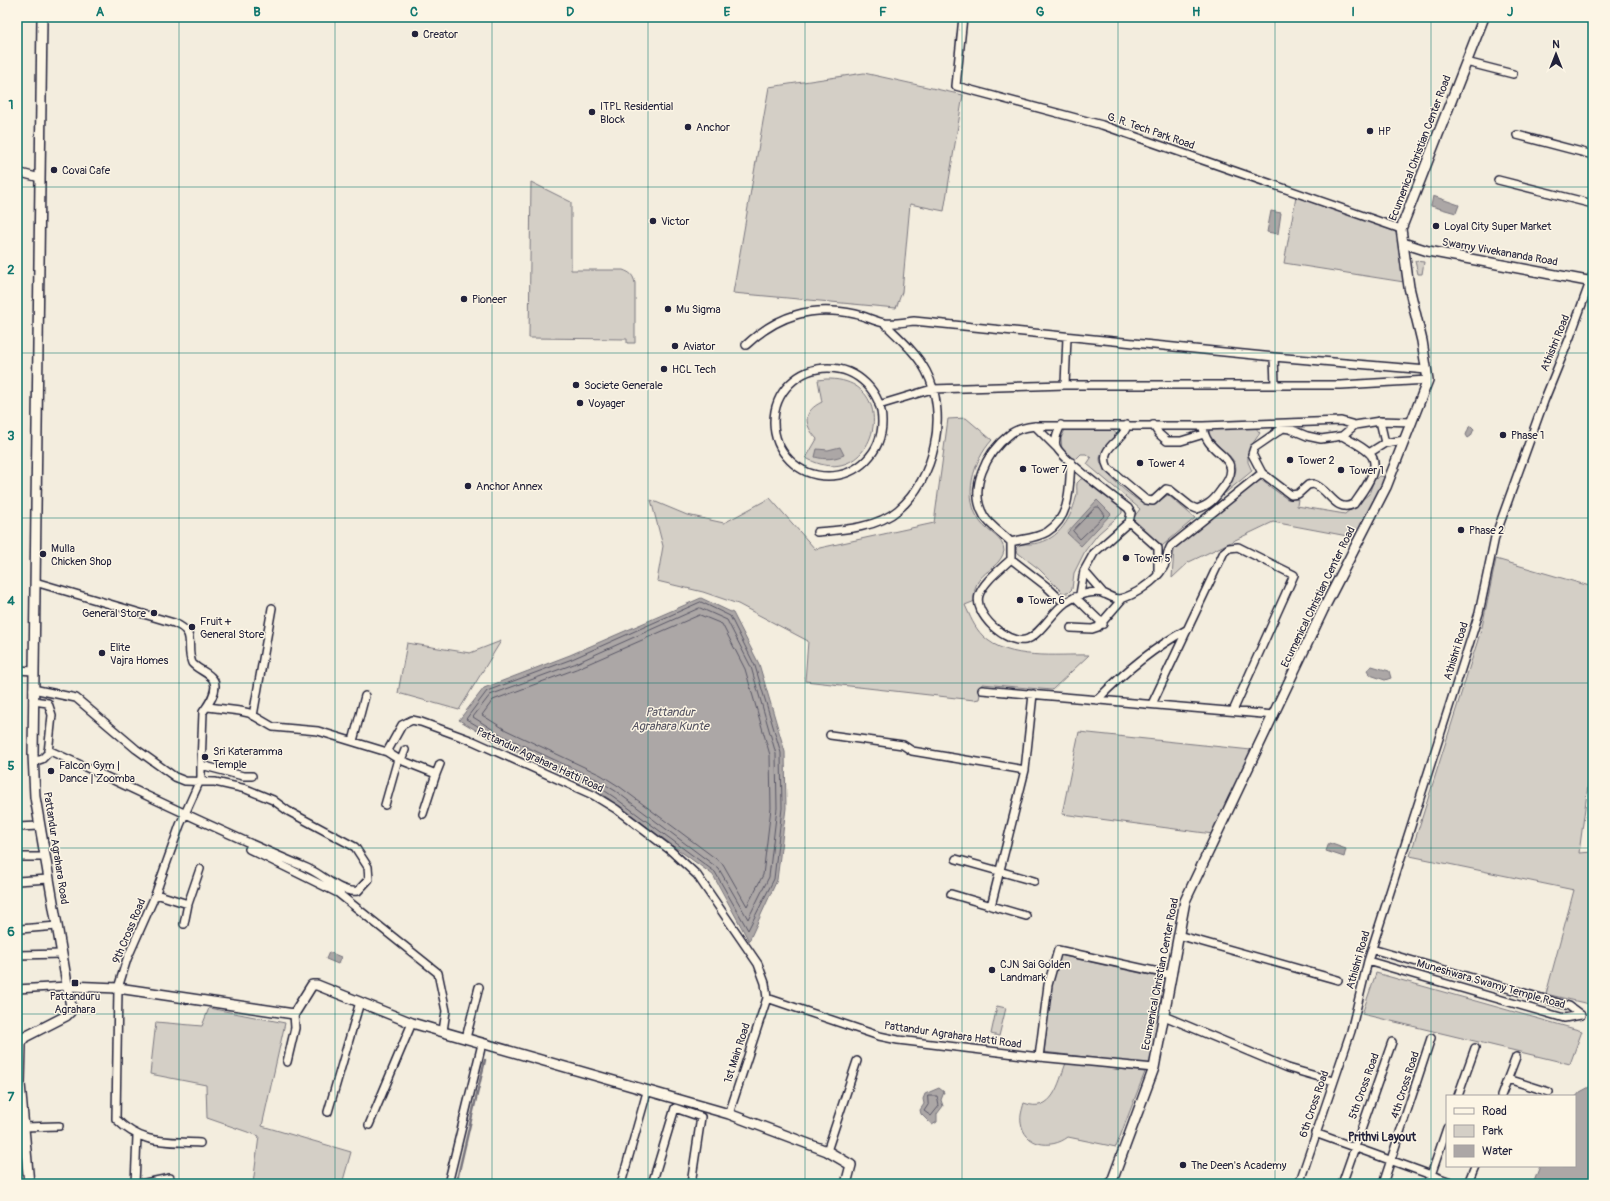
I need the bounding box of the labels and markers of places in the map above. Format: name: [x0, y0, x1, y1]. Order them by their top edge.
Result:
place label: Creator: [423, 28, 458, 41]
marker: Creator: [410, 29, 420, 39]
place label: ITPL Residential Block: [600, 100, 673, 126]
marker: ITPL Residential Block: [587, 107, 597, 117]
place label: Anchor: [696, 121, 730, 134]
marker: Anchor: [683, 122, 693, 132]
place label: HP: [1378, 125, 1391, 138]
marker: HP: [1365, 126, 1375, 136]
place label: Covai Cafe: [62, 164, 111, 177]
marker: Covai Cafe: [49, 165, 59, 175]
place label: Victor: [661, 215, 689, 228]
marker: Victor: [648, 216, 658, 226]
place label: Loyal City Super Market: [1444, 220, 1552, 233]
marker: Loyal City Super Market: [1431, 221, 1441, 231]
place label: Pioneer: [472, 293, 507, 306]
marker: Pioneer: [459, 294, 469, 304]
place label: Mu Sigma: [676, 303, 721, 316]
marker: Mu Sigma: [663, 304, 673, 314]
place label: Aviator: [683, 340, 716, 353]
marker: Aviator: [670, 341, 680, 351]
place label: HCL Tech: [672, 363, 716, 376]
marker: HCL Tech: [659, 364, 669, 374]
place label: Societe Generale: [584, 379, 663, 392]
marker: Societe Generale: [571, 380, 581, 390]
place label: Voyager: [588, 397, 625, 410]
marker: Voyager: [575, 398, 585, 408]
place label: Phase 1: [1511, 429, 1544, 442]
marker: Phase 1: [1498, 430, 1508, 440]
place label: Tower 2: [1298, 454, 1335, 467]
marker: Tower 2: [1285, 455, 1295, 465]
place label: Tower 4: [1148, 457, 1186, 470]
marker: Tower 4: [1135, 458, 1145, 468]
place label: Tower 7: [1031, 463, 1068, 476]
marker: Tower 7: [1018, 464, 1028, 474]
place label: Tower 1: [1349, 464, 1384, 477]
marker: Tower 1: [1336, 465, 1346, 475]
place label: Anchor Annex: [476, 480, 543, 493]
marker: Anchor Annex: [463, 481, 473, 491]
place label: Phase 2: [1469, 524, 1504, 537]
marker: Phase 2: [1456, 525, 1466, 535]
place label: Mulla Chicken Shop: [51, 542, 112, 568]
marker: Mulla Chicken Shop: [38, 549, 48, 559]
place label: Tower 5: [1134, 552, 1171, 565]
marker: Tower 5: [1121, 553, 1131, 563]
place label: Tower 6: [1028, 594, 1065, 607]
marker: Tower 6: [1015, 595, 1025, 605]
place label: General Store: [82, 607, 147, 620]
marker: General Store: [149, 608, 159, 618]
place label: Fruit + General Store: [200, 615, 265, 641]
marker: Fruit + General Store: [187, 622, 197, 632]
place label: Elite Vajra Homes: [110, 641, 168, 667]
marker: Elite Vajra Homes: [97, 648, 107, 658]
place label: Sri Kateramma Temple: [213, 745, 283, 771]
marker: Sri Kateramma Temple: [200, 752, 210, 762]
place label: Falcon Gym | Dance | Zoomba: [59, 759, 135, 785]
marker: Falcon Gym | Dance | Zoomba: [46, 766, 56, 776]
place label: CJN Sai Golden Landmark: [1000, 958, 1071, 984]
marker: CJN Sai Golden Landmark: [987, 965, 997, 975]
marker: Pattanduru Agrahara: [70, 978, 80, 988]
place label: Pattanduru Agrahara: [50, 990, 100, 1016]
place label: The Deen's Academy: [1191, 1159, 1287, 1172]
marker: The Deen's Academy: [1178, 1160, 1188, 1170]

